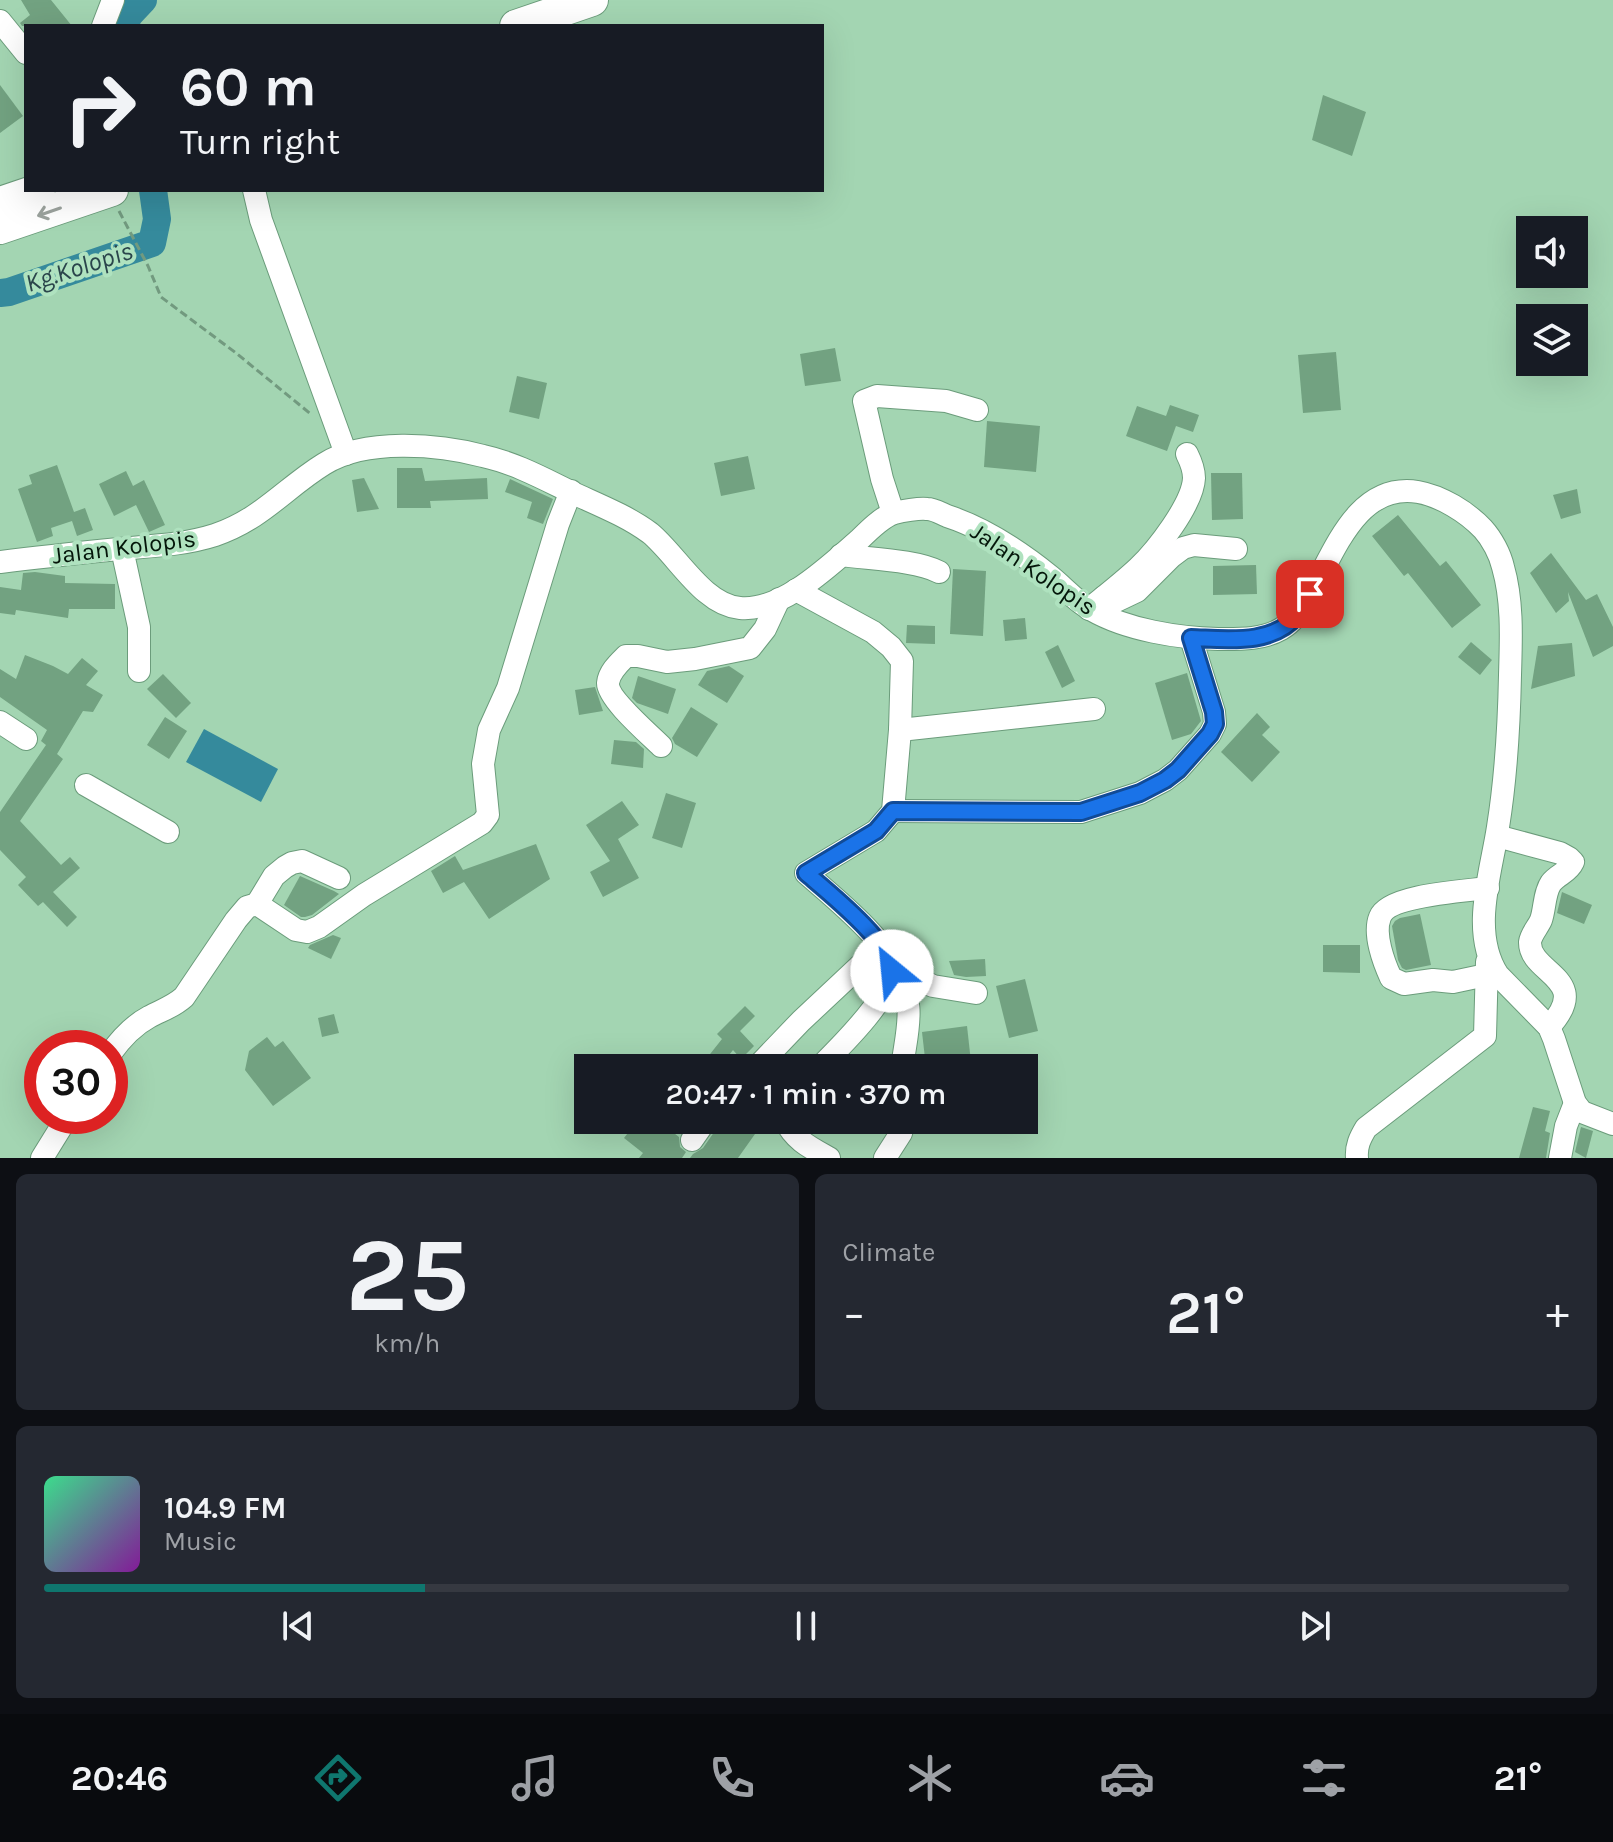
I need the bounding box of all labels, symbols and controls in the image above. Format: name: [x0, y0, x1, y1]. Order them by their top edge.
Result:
text: 60 m: [180, 54, 317, 119]
icon: right: [48, 56, 152, 160]
text: Turn right: [180, 121, 340, 163]
one-way arrow: [36, 205, 61, 220]
map controls: [1516, 216, 1588, 376]
button: sound: [1516, 216, 1588, 288]
water label: Kg.Kolopis: [21, 235, 137, 299]
button: layers: [1516, 304, 1588, 376]
street label: Jalan Kolopis: [965, 517, 1101, 621]
street label: Jalan Kolopis: [51, 524, 197, 570]
pin: [1276, 560, 1344, 628]
icon: arrive: [1288, 572, 1332, 616]
position arrow: [850, 929, 934, 1013]
speed limit sign: 30: [24, 1030, 128, 1134]
text: 20:47 · 1 min · 370 m: [666, 1076, 946, 1112]
text: 25: [346, 1215, 469, 1336]
text: Climate: [843, 1237, 935, 1268]
text: 21°: [1166, 1278, 1245, 1348]
text: −: [843, 1288, 866, 1339]
text: +: [1546, 1288, 1569, 1339]
text: km/h: [374, 1328, 440, 1359]
text: 104.9 FM: [164, 1490, 287, 1526]
text: Music: [164, 1526, 237, 1557]
icon: previous: [276, 1604, 320, 1648]
icon: pause: [784, 1604, 828, 1648]
icon: next: [1293, 1604, 1337, 1648]
icon: directions: [310, 1750, 366, 1806]
icon: music: [507, 1750, 563, 1806]
icon: phone: [704, 1750, 760, 1806]
icon: climate: [902, 1750, 958, 1806]
icon: car: [1099, 1750, 1155, 1806]
icon: filters: [1296, 1750, 1352, 1806]
text: 20:46: [71, 1757, 168, 1799]
text: 21°: [1494, 1757, 1542, 1799]

